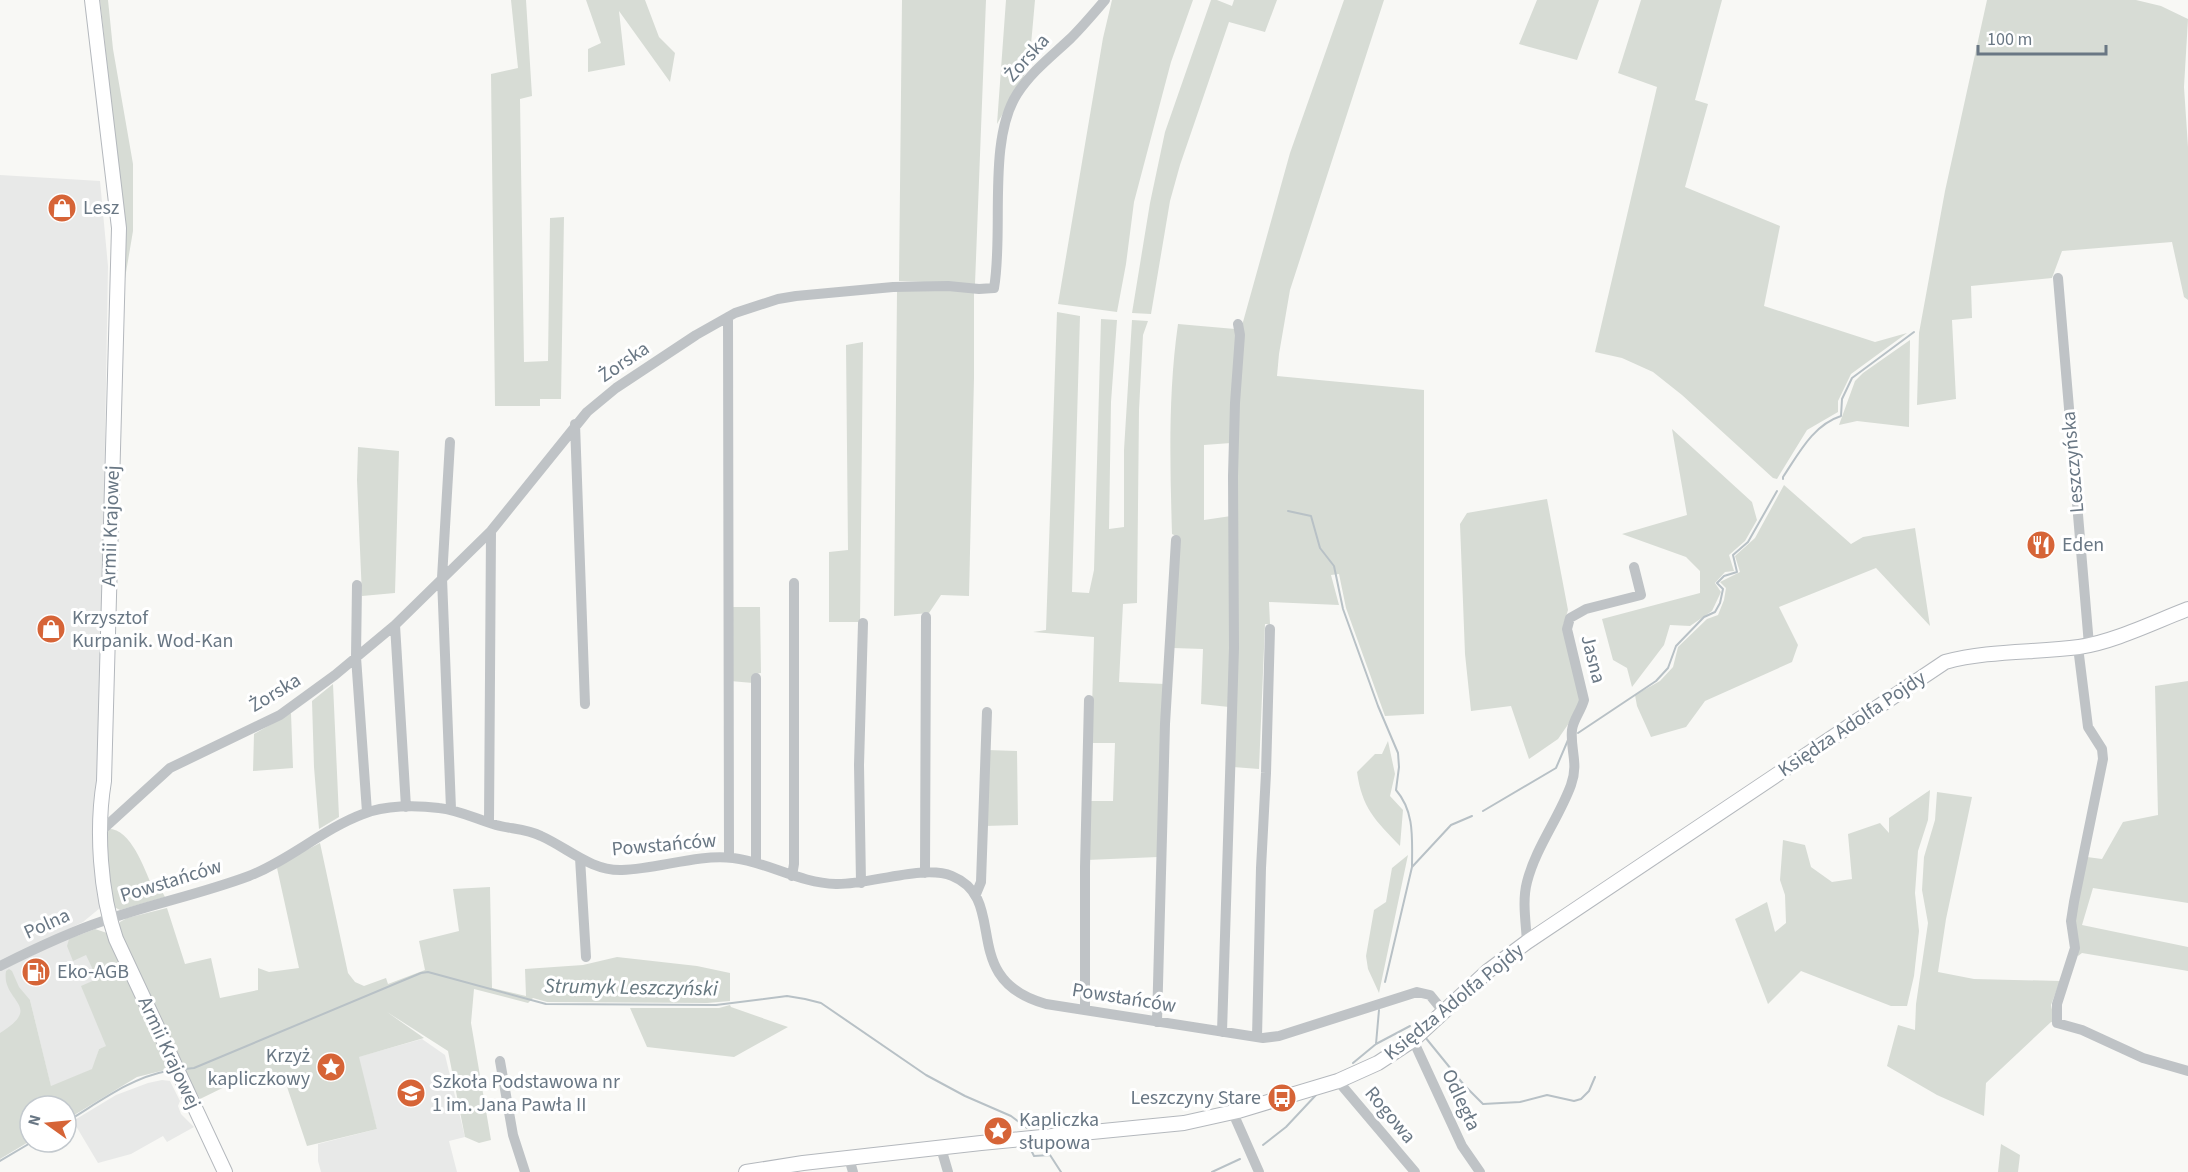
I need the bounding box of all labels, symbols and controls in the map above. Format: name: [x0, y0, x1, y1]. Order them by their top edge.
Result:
scale bar: [1978, 18, 2106, 56]
text: 100 m: [1987, 27, 2032, 52]
street label: Żorska: [998, 28, 1056, 88]
shop icon: Lesz: [46, 192, 78, 224]
place label: Lesz: [83, 194, 119, 222]
street label: Żorska: [593, 335, 655, 389]
street label: Leszczyńska: [2055, 410, 2091, 514]
street label: Armii Krajowej: [95, 465, 127, 587]
restaurant icon: Eden: [2025, 529, 2057, 561]
place label: Eden: [2062, 531, 2104, 559]
place label: Krzysztof Kurpanik. Wod-Kan: [72, 604, 234, 655]
shop icon: Krzysztof Kurpanik. Wod-Kan: [35, 613, 67, 645]
street label: Jasna: [1573, 632, 1613, 686]
street label: Księdza Adolfa Pojdy: [1773, 664, 1932, 784]
street label: Żorska: [244, 667, 306, 719]
street label: Powstańców: [610, 826, 718, 864]
street label: Powstańców: [117, 852, 225, 910]
street label: Polna: [19, 901, 75, 947]
street label: Księdza Adolfa Pojdy: [1378, 936, 1530, 1067]
fuel station icon: Eko-AGB: [20, 956, 52, 988]
place label: Eko-AGB: [57, 958, 129, 986]
water label: Strumyk Leszczyński: [544, 970, 719, 1004]
street label: Powstańców: [1070, 976, 1178, 1020]
street label: Armii Krajowej: [131, 992, 207, 1114]
place label: Krzyż kapliczkowy: [207, 1042, 311, 1093]
place icon: Krzyż kapliczkowy: [315, 1051, 347, 1083]
street label: Odległa: [1435, 1064, 1487, 1136]
place label: Szkoła Podstawowa nr 1 im. Jana Pawła II: [432, 1068, 620, 1119]
school or university icon: Szkoła Podstawowa nr 1 im. Jana Pawła II: [395, 1077, 427, 1109]
street label: Rogowa: [1358, 1080, 1422, 1150]
bus stop icon: Leszczyny Stare: [1266, 1082, 1298, 1114]
place label: Leszczyny Stare: [1130, 1084, 1261, 1112]
north arrow: [18, 1094, 78, 1154]
place label: Kapliczka słupowa: [1019, 1106, 1099, 1157]
text: N: [22, 1112, 46, 1128]
place icon: Kapliczka słupowa: [982, 1115, 1014, 1147]

